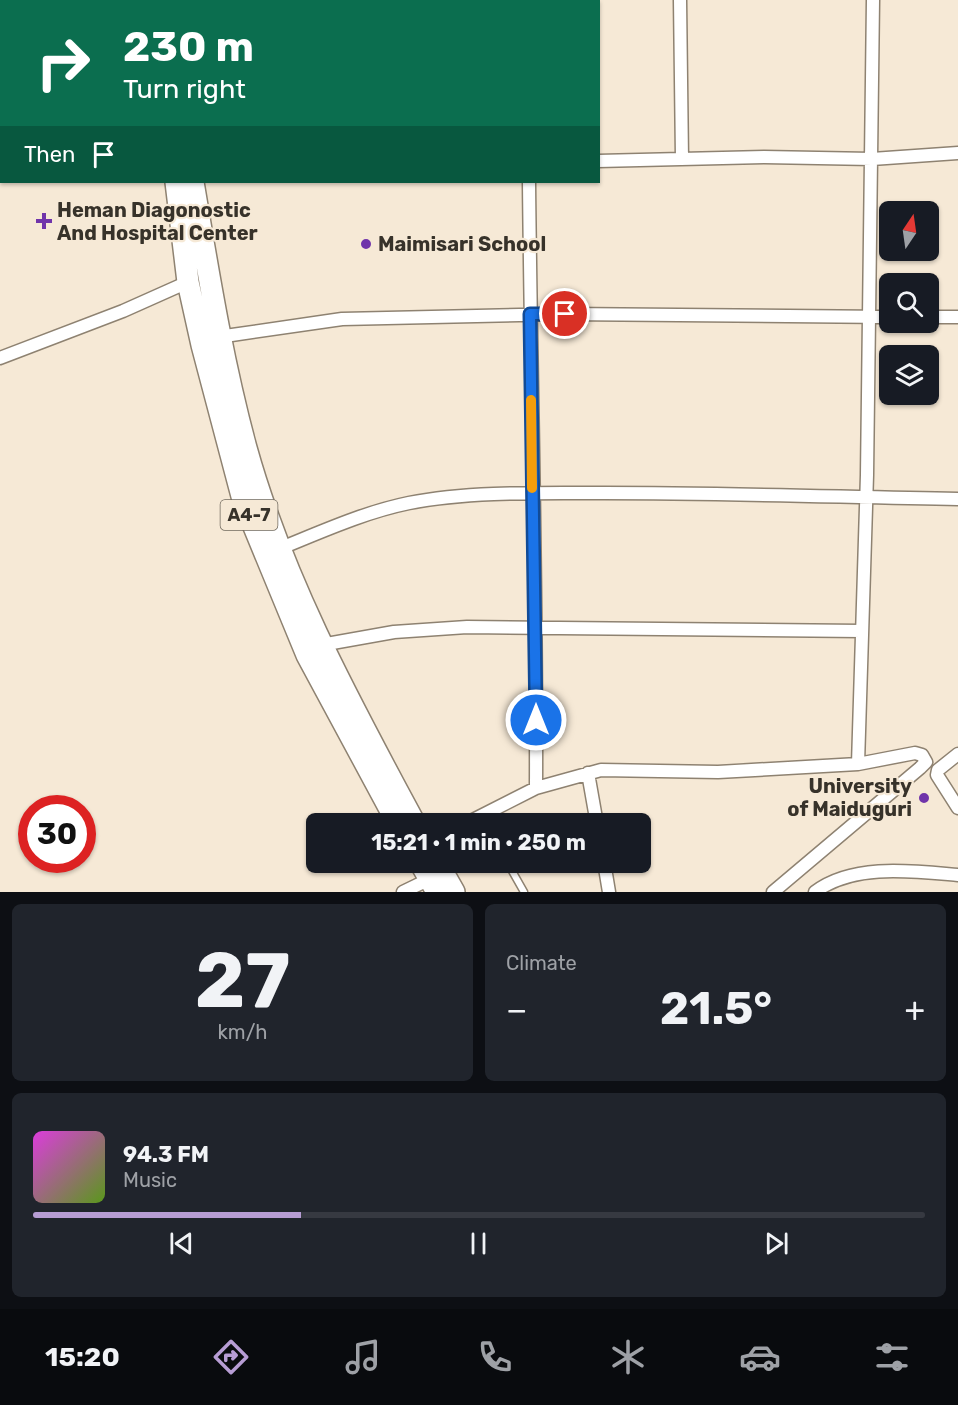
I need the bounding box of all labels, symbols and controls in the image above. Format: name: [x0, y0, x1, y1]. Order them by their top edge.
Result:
text: 230 m: [123, 22, 254, 72]
icon: right: [24, 24, 102, 102]
text: Turn right: [123, 73, 246, 105]
icon: arrive: [87, 138, 120, 171]
text: Then: [24, 141, 75, 168]
place label: Heman Diagonostic And Hospital Center: [57, 198, 258, 245]
north arrow: [879, 201, 939, 261]
map controls: [879, 201, 939, 405]
marker: Heman Diagonostic And Hospital Center: [35, 212, 53, 230]
place label: Maimisari School: [378, 232, 546, 256]
marker: Maimisari School: [359, 237, 373, 251]
button: search: [879, 273, 939, 333]
pin: [539, 288, 590, 339]
icon: arrive: [548, 297, 581, 330]
button: layers: [879, 345, 939, 405]
road number: A4-7: [220, 500, 278, 530]
position arrow: [504, 688, 568, 752]
place label: University of Maiduguri: [787, 774, 912, 821]
marker: University of Maiduguri: [917, 791, 931, 805]
speed limit sign: 30: [18, 795, 96, 873]
text: 15:21 · 1 min · 250 m: [371, 829, 586, 856]
text: 27: [195, 934, 290, 1027]
text: Climate: [506, 951, 577, 975]
text: 21.5°: [660, 982, 772, 1035]
text: −: [506, 990, 527, 1029]
text: +: [904, 990, 925, 1029]
text: km/h: [218, 1020, 267, 1044]
text: 94.3 FM: [123, 1141, 209, 1168]
text: Music: [123, 1168, 177, 1192]
icon: previous: [165, 1227, 198, 1260]
icon: pause: [462, 1227, 495, 1260]
icon: next: [760, 1227, 793, 1260]
icon: directions: [210, 1336, 252, 1378]
icon: music: [342, 1336, 384, 1378]
icon: phone: [474, 1336, 516, 1378]
icon: climate: [607, 1336, 649, 1378]
icon: car: [739, 1336, 781, 1378]
icon: filters: [871, 1336, 913, 1378]
text: 15:20: [45, 1341, 120, 1373]

